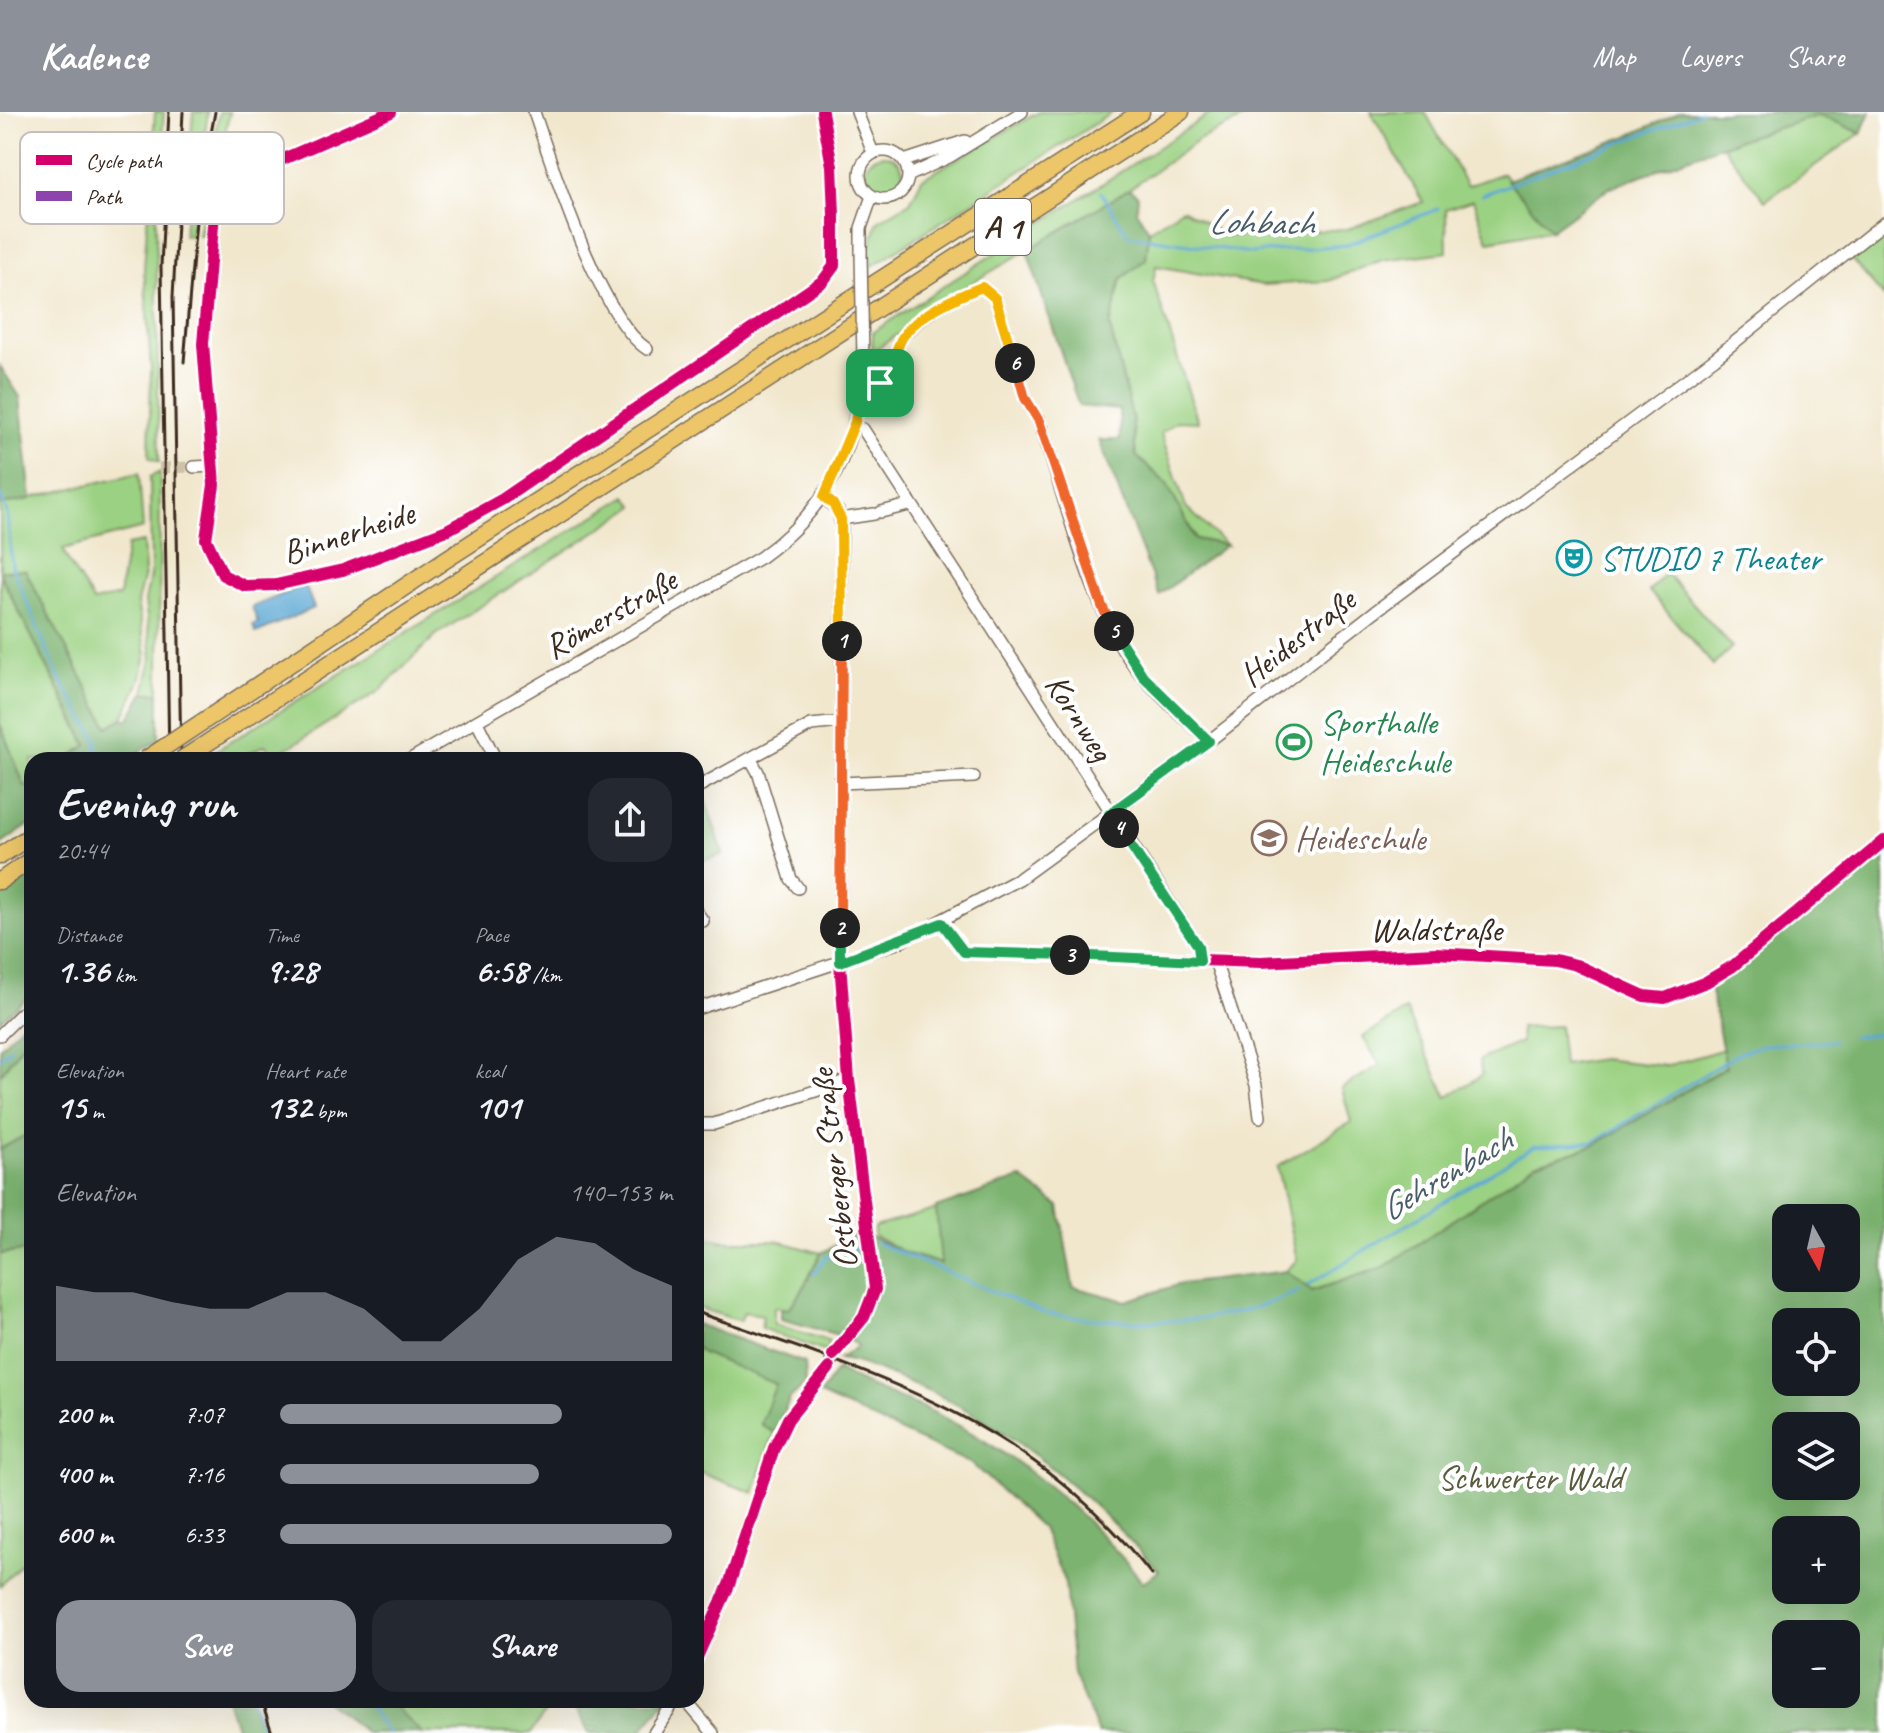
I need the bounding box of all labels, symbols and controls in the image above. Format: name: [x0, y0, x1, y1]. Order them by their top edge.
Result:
text: Kadence: [40, 33, 147, 80]
text: Map: [1593, 39, 1636, 74]
text: Layers: [1680, 39, 1741, 74]
text: Share: [1785, 39, 1844, 74]
legend: [20, 132, 284, 224]
text: Cycle path: [86, 147, 163, 175]
text: Path: [86, 183, 123, 211]
water label: Lohbach: [1208, 198, 1317, 246]
road number: A 1: [975, 199, 1031, 255]
pin: 6: [995, 343, 1035, 383]
pin: [846, 349, 914, 417]
text: 6: [1010, 349, 1020, 377]
icon: arrive: [858, 361, 902, 405]
street label: Binnerheide: [277, 490, 421, 574]
place label: STUDIO 7 Theater: [1600, 537, 1824, 580]
theatre icon: STUDIO 7 Theater: [1555, 539, 1593, 577]
street label: Römerstraße: [536, 557, 687, 669]
street label: Heidestraße: [1231, 577, 1366, 696]
pin: 5: [1094, 611, 1134, 651]
text: 5: [1109, 617, 1119, 645]
pin: 1: [822, 621, 862, 661]
text: 1: [837, 627, 847, 655]
street label: Kornweg: [1036, 666, 1125, 771]
place label: Sporthalle Heideschule: [1320, 701, 1452, 783]
sports icon: Sporthalle Heideschule: [1275, 723, 1313, 761]
text: Evening run: [56, 776, 236, 831]
button: share: [588, 778, 672, 862]
pin: 4: [1099, 808, 1139, 848]
text: 4: [1114, 814, 1124, 842]
place label: Heideschule: [1295, 817, 1427, 860]
school or university icon: Heideschule: [1250, 819, 1288, 857]
text: 20:44: [56, 834, 108, 867]
pin: 2: [820, 908, 860, 948]
street label: Waldstraße: [1370, 908, 1505, 951]
text: 2: [835, 914, 845, 942]
text: Distance: [56, 921, 122, 949]
text: Time: [265, 921, 299, 949]
text: Pace: [475, 921, 509, 949]
pin: 3: [1050, 935, 1090, 975]
text: 3: [1065, 941, 1075, 969]
text: 1.36: [56, 949, 109, 992]
text: 9:28: [265, 949, 318, 992]
text: 6:58: [475, 949, 527, 992]
text: km: [109, 961, 136, 989]
text: /km: [527, 961, 562, 989]
text: Elevation: [56, 1057, 124, 1085]
text: Heart rate: [265, 1057, 346, 1085]
text: kcal: [475, 1057, 504, 1085]
street label: Ostberger Straße: [800, 1064, 867, 1271]
text: 15: [56, 1085, 86, 1128]
text: 132: [265, 1085, 311, 1128]
text: 101: [475, 1085, 521, 1128]
text: m: [86, 1097, 104, 1125]
text: bpm: [311, 1097, 347, 1125]
water label: Gehrenbach: [1371, 1115, 1522, 1231]
text: Elevation: [56, 1176, 136, 1209]
text: 140–153 m: [569, 1176, 672, 1209]
north arrow: [1772, 1204, 1860, 1292]
map controls: [1772, 1204, 1860, 1708]
button: locate: [1772, 1308, 1860, 1396]
text: 200 m: [56, 1398, 112, 1431]
text: 7:07: [184, 1398, 224, 1431]
button: layers: [1772, 1412, 1860, 1500]
park label: Schwerter Wald: [1438, 1456, 1628, 1499]
text: 400 m: [56, 1458, 112, 1491]
text: 7:16: [184, 1458, 224, 1491]
button: +: [1772, 1516, 1860, 1604]
text: 600 m: [56, 1518, 113, 1551]
text: 6:33: [184, 1518, 224, 1551]
button: Save: [56, 1600, 356, 1692]
button: Share: [372, 1600, 672, 1692]
button: −: [1772, 1620, 1860, 1708]

